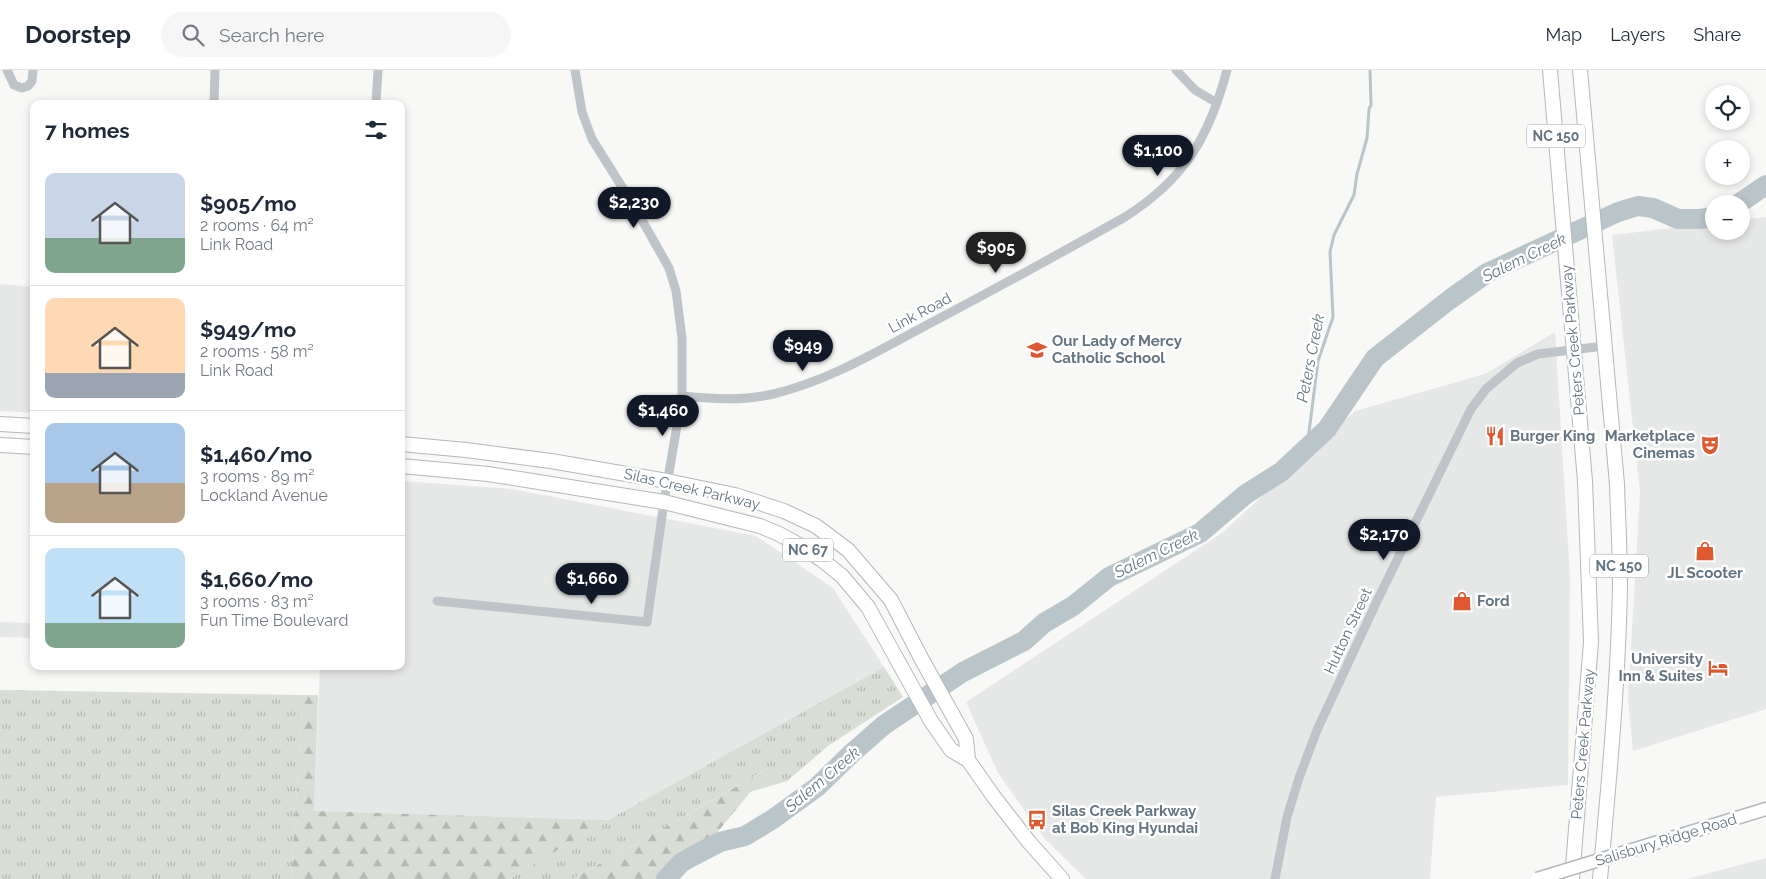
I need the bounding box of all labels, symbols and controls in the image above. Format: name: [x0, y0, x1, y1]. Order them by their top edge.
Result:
search box: [161, 12, 511, 57]
text: Doorstep: [25, 20, 131, 49]
icon: search: [179, 21, 207, 49]
text: Search here: [219, 24, 325, 46]
text: Map: [1546, 24, 1582, 45]
text: Layers: [1610, 24, 1665, 45]
text: Share: [1693, 24, 1741, 45]
map controls: [1705, 85, 1750, 240]
button: locate: [1705, 85, 1750, 130]
icon: filters: [362, 116, 390, 144]
text: 7 homes: [45, 118, 130, 143]
road number: NC 150: [1527, 124, 1585, 148]
pin: $1,100: [1117, 134, 1199, 177]
button: +: [1705, 140, 1750, 185]
text: $1,100: [1133, 141, 1183, 160]
pin: $2,230: [593, 186, 675, 229]
text: $905/mo: [200, 191, 296, 216]
icon: home: [85, 193, 145, 253]
text: $2,230: [609, 193, 659, 212]
button: −: [1705, 195, 1750, 240]
text: 2 rooms · 64 m²: [200, 216, 314, 235]
water label: Salem Creek: [1478, 229, 1570, 286]
pin: $905: [966, 232, 1026, 274]
text: Link Road: [200, 235, 273, 254]
text: $905: [977, 238, 1015, 257]
street label: Peters Creek Parkway: [1557, 264, 1589, 416]
street label: Link Road: [886, 289, 954, 337]
water label: Peters Creek: [1293, 312, 1328, 404]
text: $949/mo: [200, 317, 296, 342]
icon: home: [85, 318, 145, 378]
pin: $949: [773, 330, 833, 372]
place label: Our Lady of Mercy Catholic School: [1052, 332, 1183, 367]
text: $949: [784, 336, 822, 355]
school or university icon: Our Lady of Mercy Catholic School: [1026, 339, 1048, 361]
text: 2 rooms · 58 m²: [200, 342, 314, 361]
text: Link Road: [200, 361, 273, 380]
pin: $1,460: [622, 394, 704, 437]
text: $1,460: [638, 401, 688, 420]
restaurant icon: Burger King: [1484, 425, 1506, 447]
place label: Burger King: [1510, 427, 1595, 445]
place label: Marketplace Cinemas: [1605, 427, 1695, 462]
theatre icon: Marketplace Cinemas: [1699, 434, 1721, 456]
text: $1,460/mo: [200, 442, 312, 467]
icon: home: [85, 443, 145, 503]
street label: Silas Creek Parkway: [622, 465, 762, 513]
text: 3 rooms · 89 m²: [200, 467, 315, 486]
text: Lockland Avenue: [200, 486, 328, 505]
pin: $2,170: [1343, 518, 1425, 561]
water label: Salem Creek: [1110, 525, 1202, 582]
text: $2,170: [1359, 525, 1409, 544]
road number: NC 67: [783, 538, 833, 562]
shop icon: JL Scooter: [1694, 540, 1716, 562]
road number: NC 150: [1590, 554, 1648, 578]
pin: $1,660: [551, 562, 633, 605]
place label: JL Scooter: [1667, 564, 1743, 582]
text: $1,660/mo: [200, 567, 313, 592]
icon: home: [85, 568, 145, 628]
text: $1,660: [566, 569, 618, 588]
street label: Hutton Street: [1320, 585, 1376, 677]
shop icon: Ford: [1451, 590, 1473, 612]
text: 3 rooms · 83 m²: [200, 592, 314, 611]
place label: Ford: [1477, 592, 1510, 610]
text: Fun Time Boulevard: [200, 611, 348, 630]
place label: University Inn & Suites: [1618, 650, 1704, 685]
hotel icon: University Inn & Suites: [1707, 657, 1729, 679]
street label: Peters Creek Parkway: [1567, 668, 1599, 820]
water label: Salem Creek: [781, 743, 864, 817]
place label: Silas Creek Parkway at Bob King Hyundai: [1052, 802, 1198, 837]
bus stop icon: Silas Creek Parkway at Bob King Hyundai: [1026, 809, 1048, 831]
street label: Salisbury Ridge Road: [1593, 810, 1739, 870]

